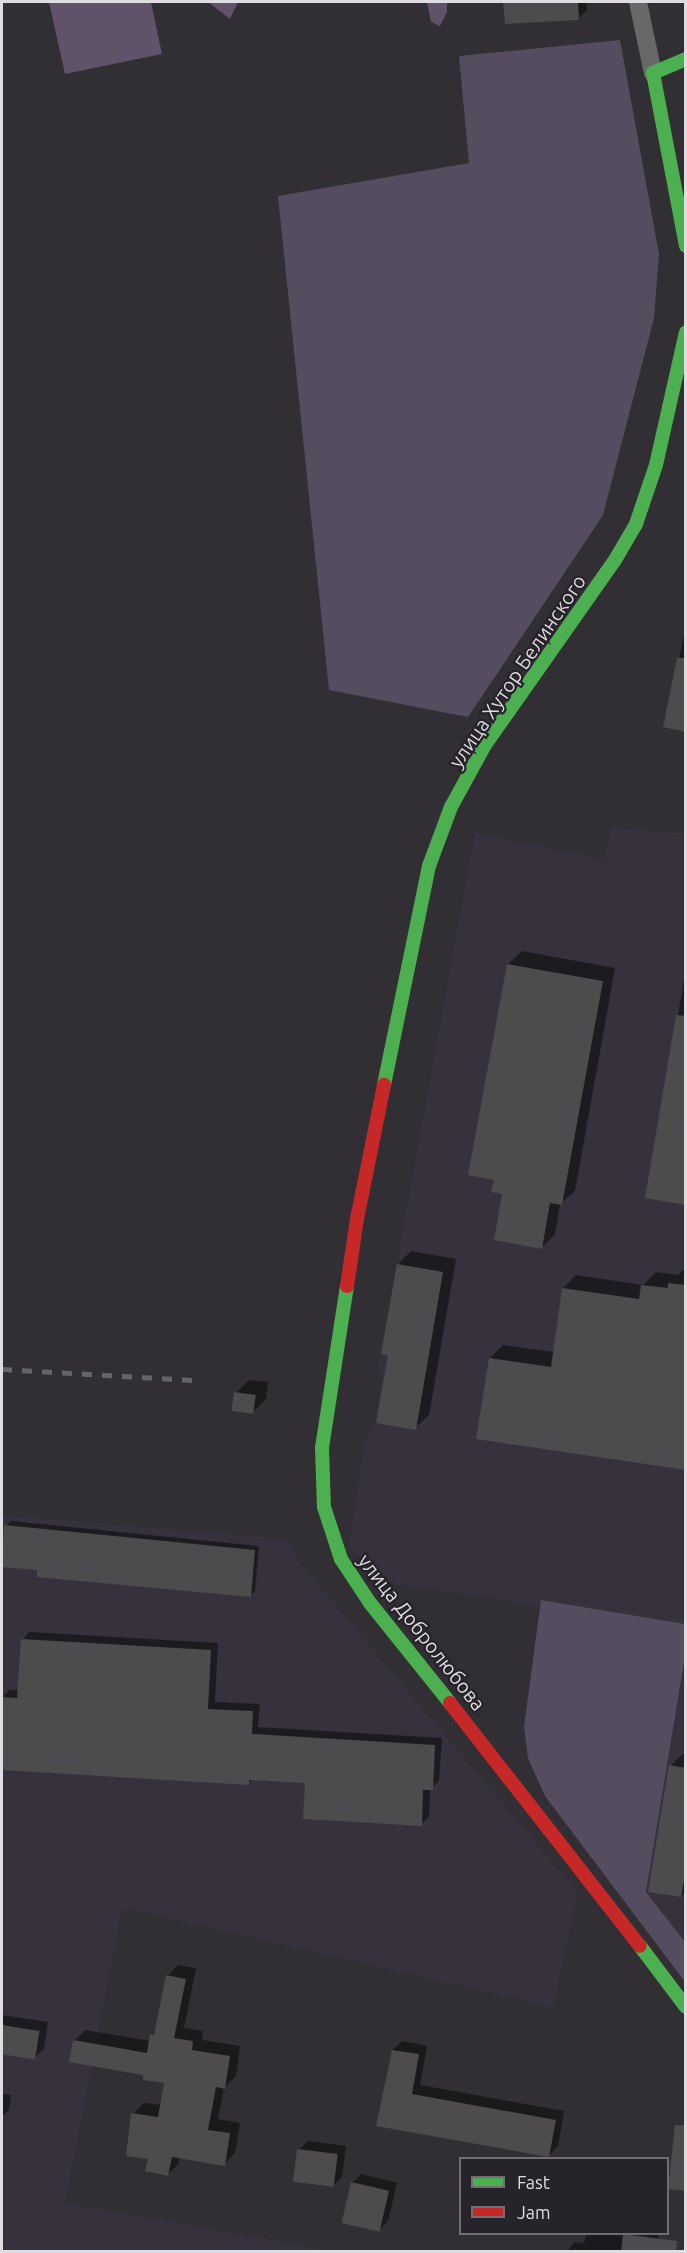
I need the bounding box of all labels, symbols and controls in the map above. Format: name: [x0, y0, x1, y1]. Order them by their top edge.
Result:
street label: улица Хутор Белинского: [443, 570, 591, 772]
street label: улица Добролюбова: [353, 1549, 491, 1715]
legend: [459, 2157, 669, 2235]
text: Fast: [517, 2172, 550, 2192]
text: Jam: [517, 2202, 551, 2222]

